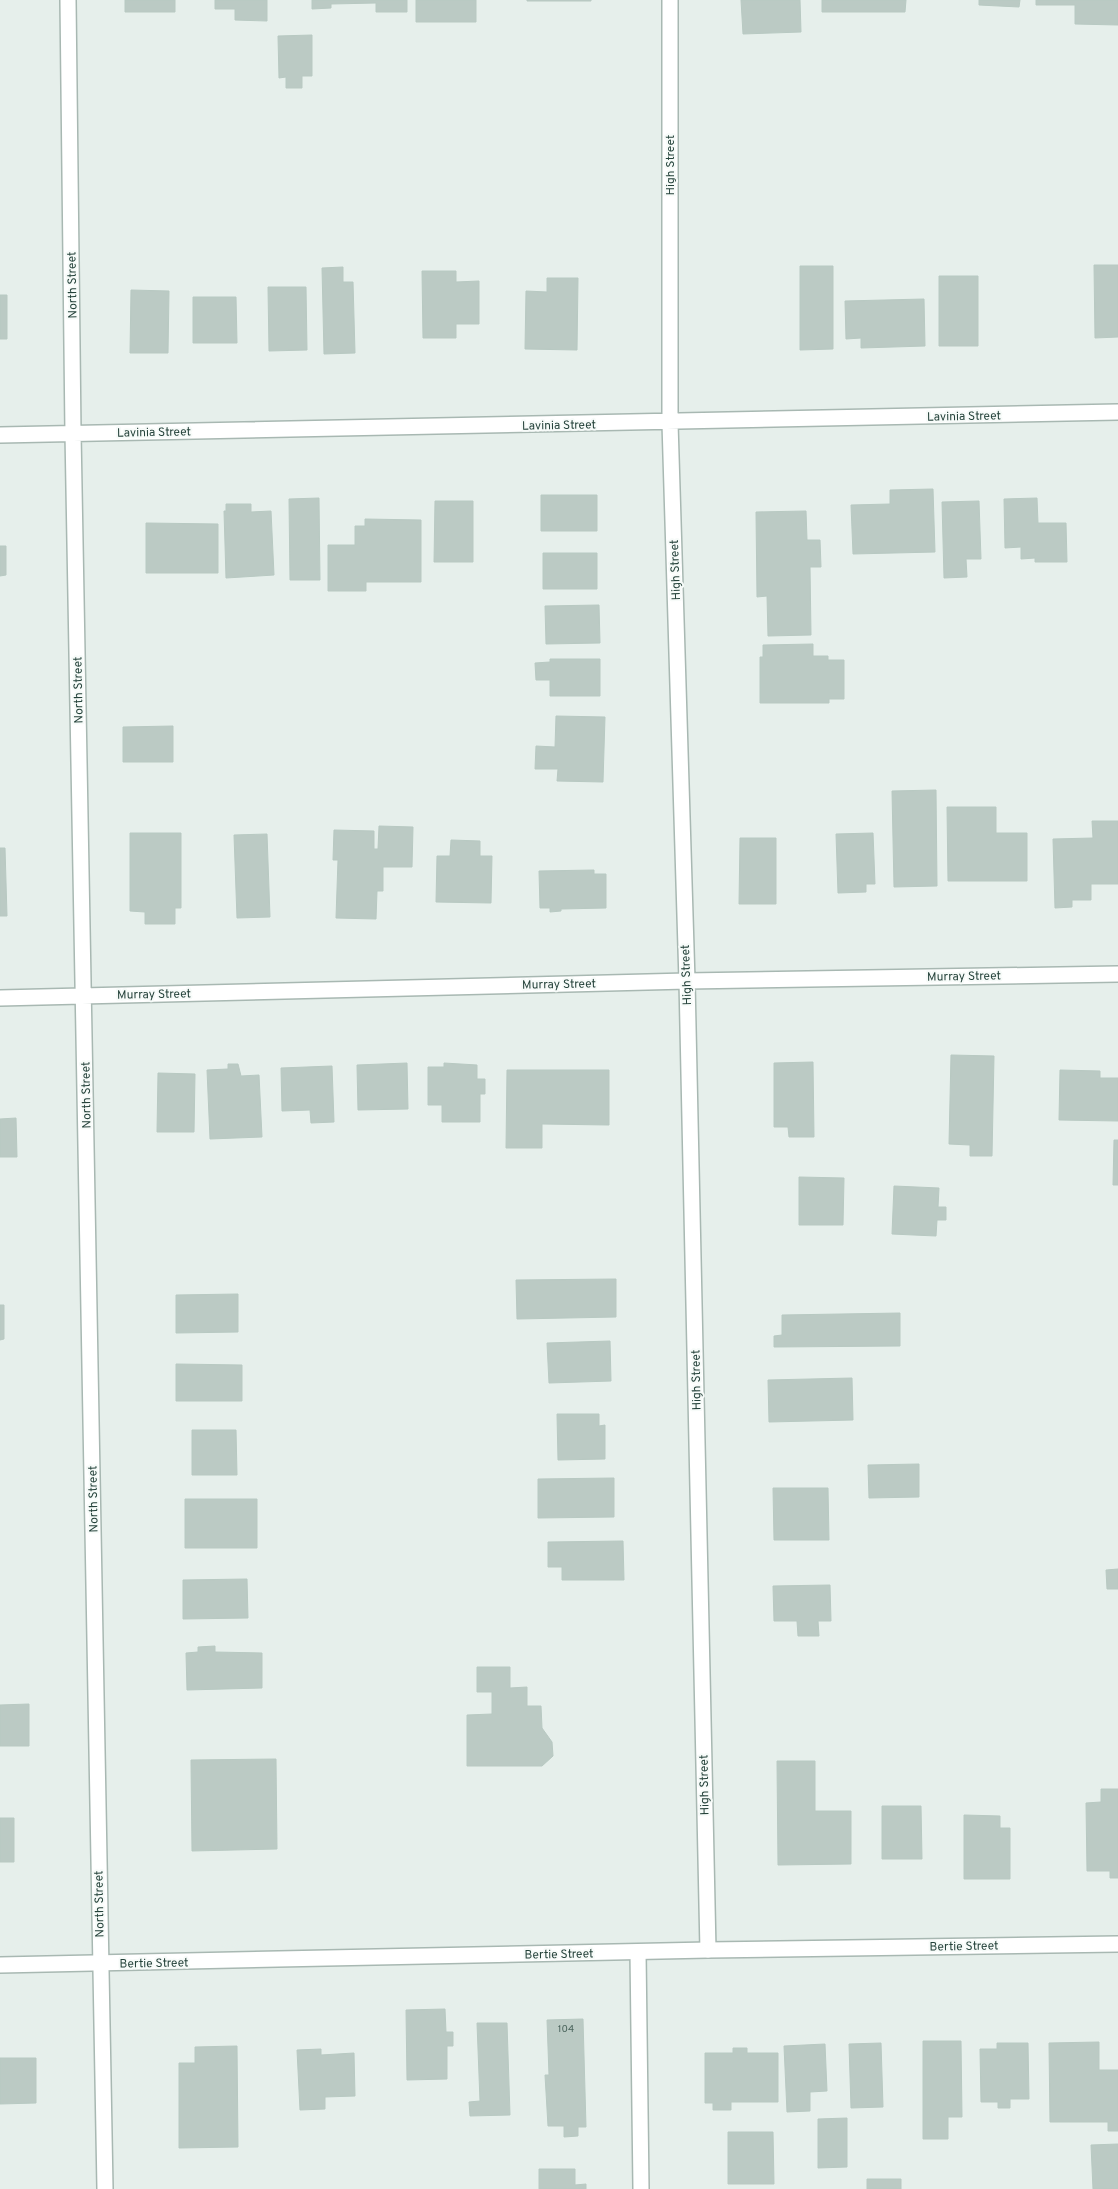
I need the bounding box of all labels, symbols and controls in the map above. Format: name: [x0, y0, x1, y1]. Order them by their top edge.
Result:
street label: High Street: [663, 135, 679, 195]
street label: North Street: [64, 251, 82, 319]
street label: Lavinia Street: [927, 408, 1001, 426]
street label: Lavinia Street: [522, 417, 596, 435]
street label: Lavinia Street: [117, 424, 191, 442]
street label: High Street: [667, 539, 685, 601]
street label: North Street: [70, 656, 88, 724]
street label: High Street: [678, 944, 696, 1006]
street label: Murray Street: [927, 968, 1001, 986]
street label: Murray Street: [522, 976, 596, 994]
street label: Murray Street: [117, 986, 191, 1004]
street label: North Street: [78, 1061, 96, 1129]
street label: High Street: [688, 1349, 706, 1411]
street label: North Street: [85, 1465, 103, 1533]
street label: High Street: [696, 1754, 714, 1816]
street label: North Street: [91, 1870, 109, 1938]
street label: Bertie Street: [929, 1938, 999, 1956]
street label: Bertie Street: [524, 1946, 594, 1964]
street label: Bertie Street: [119, 1955, 189, 1973]
house number: 104: [558, 2023, 574, 2036]

